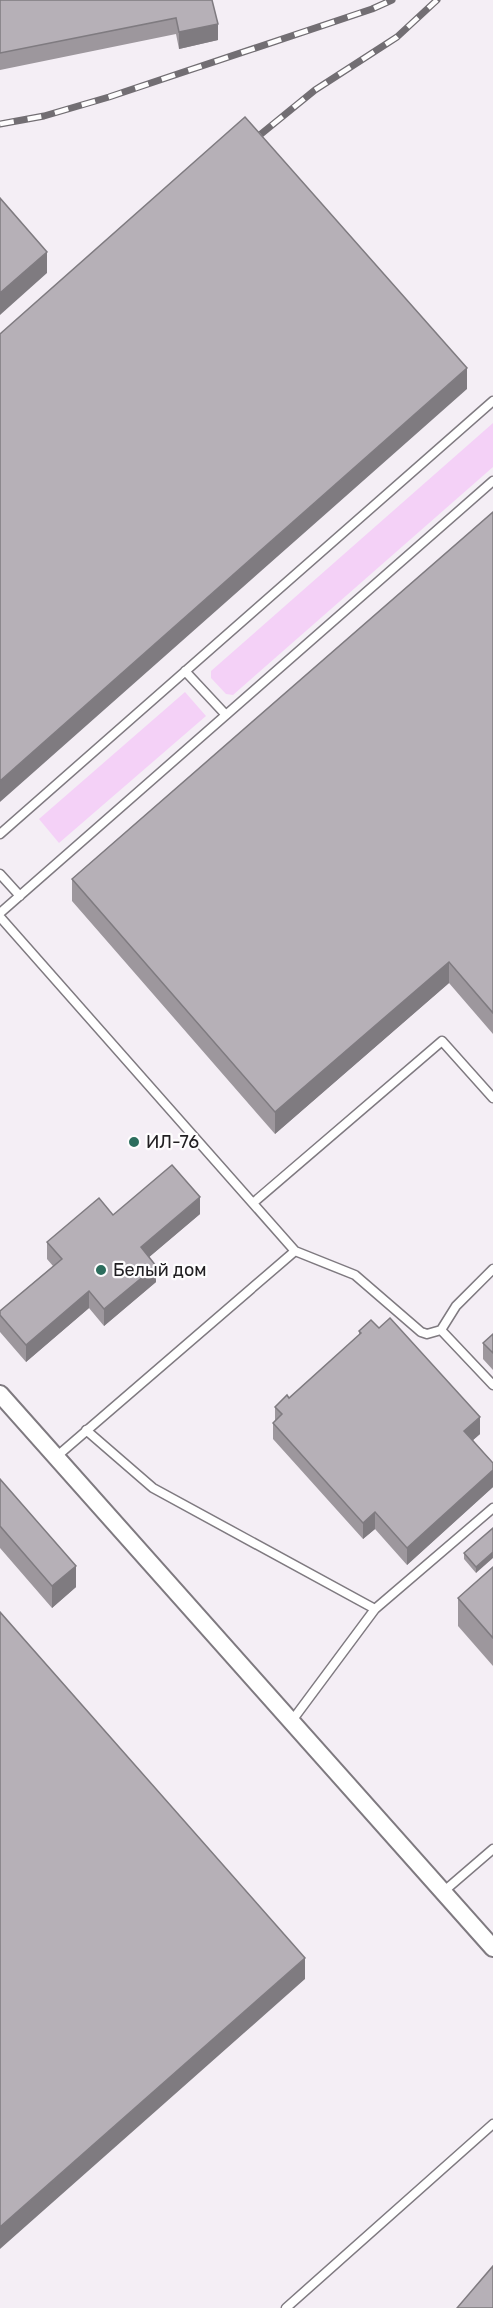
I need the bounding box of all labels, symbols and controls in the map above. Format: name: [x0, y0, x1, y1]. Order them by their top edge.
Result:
place label: ИЛ-76: [146, 1131, 199, 1153]
marker: ИЛ-76: [127, 1135, 141, 1149]
place label: Белый дом: [113, 1259, 207, 1281]
marker: Белый дом: [94, 1263, 108, 1277]

